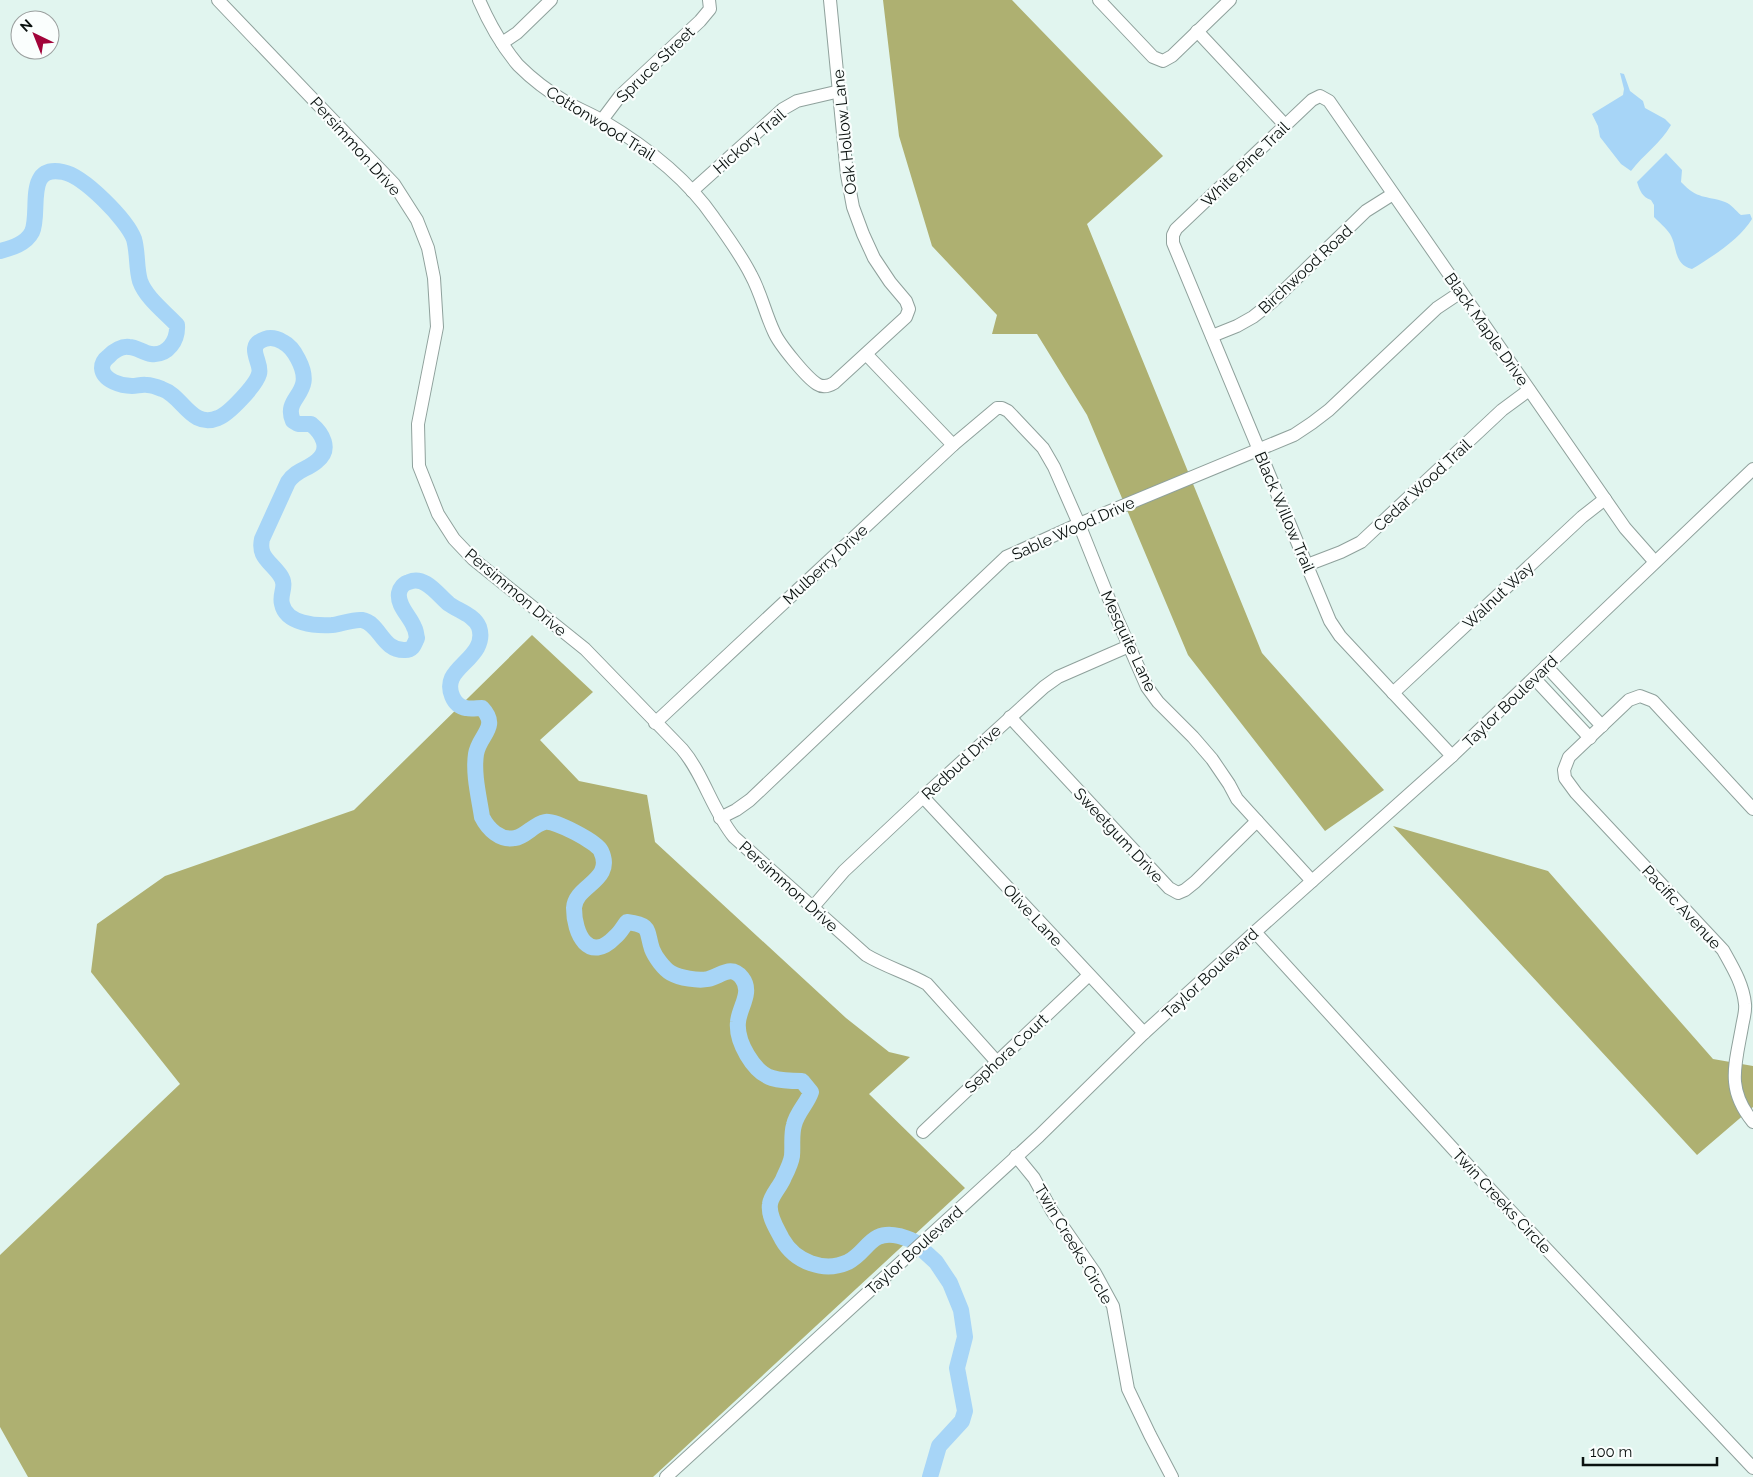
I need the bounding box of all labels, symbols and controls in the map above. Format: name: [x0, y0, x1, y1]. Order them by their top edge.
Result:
north arrow: [10, 10, 60, 60]
text: N: [17, 16, 35, 35]
street label: Spruce Street: [612, 22, 699, 106]
street label: Oak Hollow Lane: [828, 68, 861, 195]
street label: Cottonwood Trail: [543, 82, 659, 165]
street label: Persimmon Drive: [306, 93, 405, 200]
street label: Hickory Trail: [709, 104, 790, 178]
street label: White Pine Trail: [1198, 117, 1294, 211]
street label: Birchwood Road: [1254, 221, 1356, 318]
street label: Black Maple Drive: [1440, 269, 1533, 389]
street label: Cedar Wood Trail: [1370, 435, 1476, 535]
street label: Black Willow Trail: [1251, 449, 1319, 576]
street label: Sable Wood Drive: [1009, 493, 1138, 564]
street label: Mulberry Drive: [779, 520, 872, 608]
street label: Persimmon Drive: [461, 544, 570, 640]
street label: Walnut Way: [1459, 558, 1538, 633]
street label: Mesquite Lane: [1097, 588, 1160, 695]
street label: Taylor Boulevard: [1459, 651, 1562, 751]
street label: Redbud Drive: [918, 721, 1005, 804]
street label: Sweetgum Drive: [1070, 784, 1167, 887]
street label: Persimmon Drive: [735, 837, 842, 936]
street label: Pacific Avenue: [1638, 862, 1725, 953]
street label: Olive Lane: [999, 880, 1066, 950]
street label: Taylor Boulevard: [1159, 924, 1262, 1023]
street label: Sephora Court: [961, 1009, 1052, 1097]
street label: Twin Creeks Circle: [1448, 1145, 1555, 1258]
street label: Twin Creeks Circle: [1030, 1181, 1117, 1307]
street label: Taylor Boulevard: [862, 1202, 967, 1299]
scale bar: [1583, 1434, 1717, 1466]
text: 100 m: [1590, 1443, 1632, 1461]

